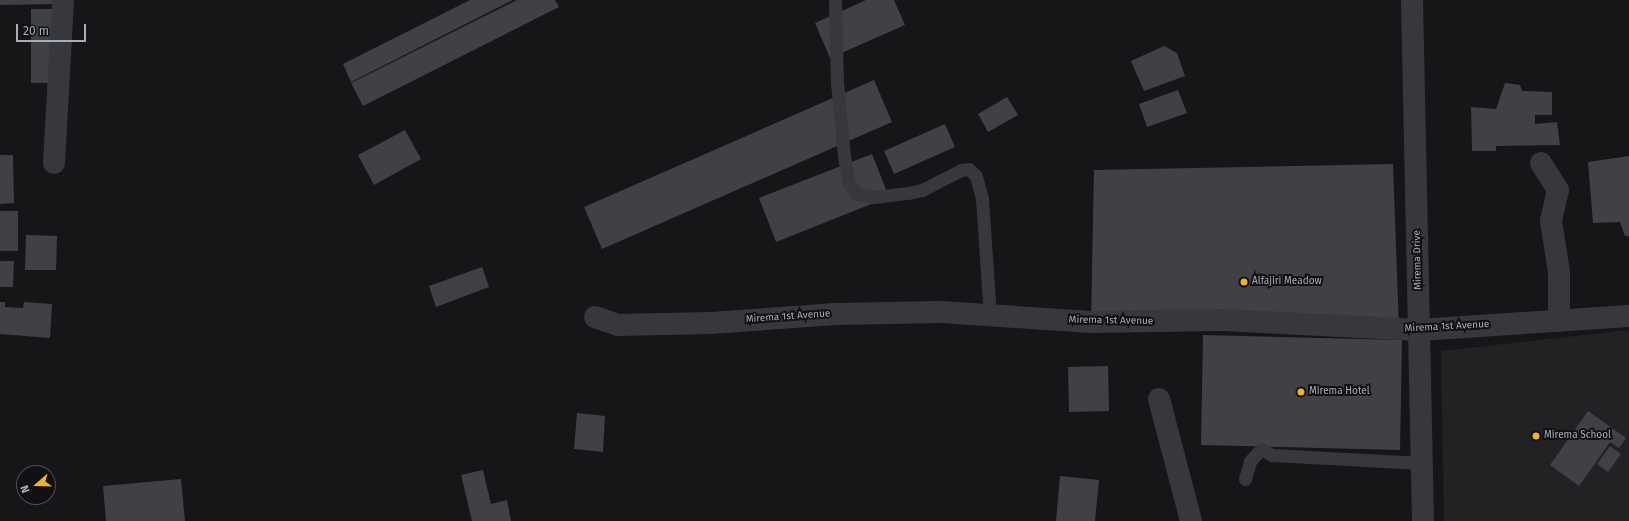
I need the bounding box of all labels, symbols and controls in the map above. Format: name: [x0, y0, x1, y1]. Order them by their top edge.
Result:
scale bar: [18, 16, 88, 42]
text: 20 m: [23, 24, 49, 38]
street label: Mirema Drive: [1411, 230, 1425, 290]
place label: Alfajiri Meadow: [1252, 276, 1322, 288]
marker: Alfajiri Meadow: [1239, 277, 1249, 287]
street label: Mirema 1st Avenue: [745, 308, 831, 326]
street label: Mirema 1st Avenue: [1069, 314, 1153, 328]
street label: Mirema 1st Avenue: [1404, 319, 1490, 335]
place label: Mirema Hotel: [1309, 386, 1370, 398]
marker: Mirema Hotel: [1296, 387, 1306, 397]
place label: Mirema School: [1544, 430, 1611, 442]
marker: Mirema School: [1531, 431, 1541, 441]
north arrow: [16, 465, 56, 505]
text: N: [18, 483, 33, 495]

